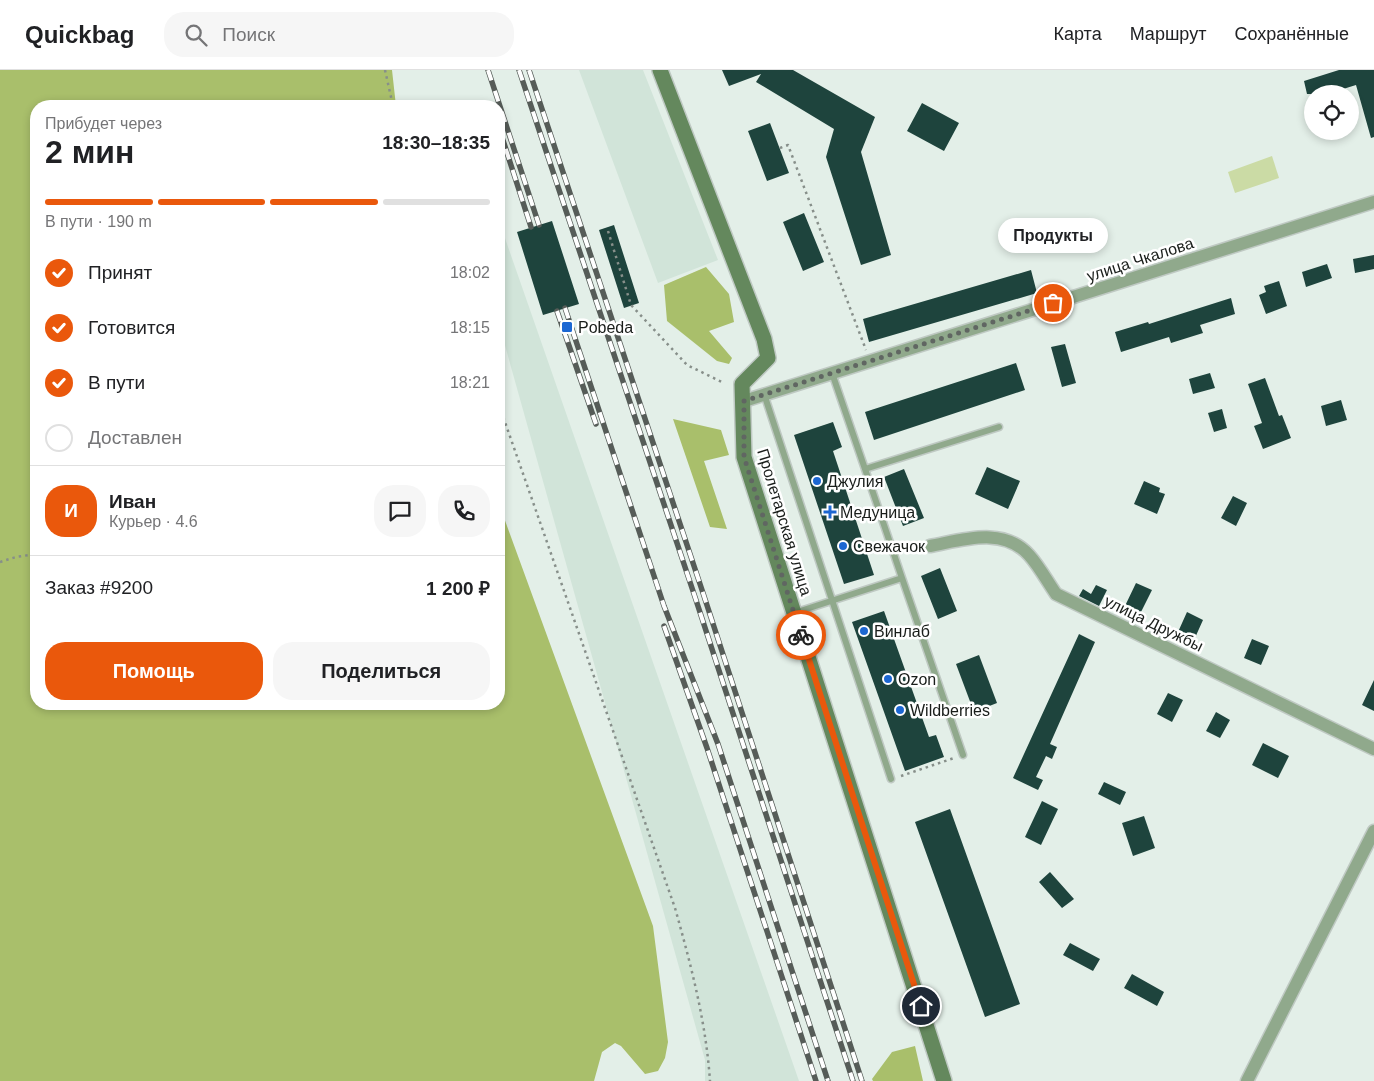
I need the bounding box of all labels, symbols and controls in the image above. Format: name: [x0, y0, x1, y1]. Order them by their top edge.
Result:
search box: [164, 12, 514, 57]
text: Quickbag: [25, 21, 134, 48]
icon: search: [182, 21, 210, 49]
text: Поиск: [222, 24, 275, 45]
text: Карта: [1054, 24, 1102, 44]
text: Маршрут: [1130, 24, 1206, 44]
text: Сохранённые: [1234, 24, 1349, 44]
map controls: [1304, 85, 1359, 140]
button: locate: [1304, 85, 1359, 140]
text: Прибудет через: [45, 115, 162, 132]
text: 18:30–18:35: [382, 132, 490, 153]
text: 2 мин: [45, 134, 134, 170]
text: В пути · 190 m: [45, 213, 152, 230]
callout: Продукты: [998, 218, 1108, 253]
text: Продукты: [1013, 227, 1093, 244]
street label: улица Чкалова: [1085, 234, 1196, 285]
icon: check: [45, 259, 73, 287]
text: Принят: [88, 262, 152, 283]
text: 18:02: [450, 264, 490, 281]
pin: [1032, 282, 1074, 324]
icon: bag: [1039, 289, 1067, 317]
icon: check: [45, 314, 73, 342]
text: Готовится: [88, 317, 175, 338]
text: 18:15: [450, 319, 490, 336]
place label: Pobeda: [578, 319, 633, 336]
marker: Pobeda: [560, 320, 574, 334]
icon: check: [45, 369, 73, 397]
text: В пути: [88, 372, 145, 393]
text: 18:21: [450, 374, 490, 391]
text: Доставлен: [88, 427, 182, 448]
street label: Пролетарская улица: [754, 447, 815, 598]
place label: Джулия: [827, 473, 883, 490]
marker: Джулия: [811, 475, 823, 487]
button: chat: [374, 485, 426, 537]
button: phone: [438, 485, 490, 537]
text: Иван: [109, 491, 156, 512]
text: И: [64, 500, 78, 521]
place label: Медуница: [840, 504, 915, 521]
marker: Медуница: [824, 506, 836, 518]
text: Курьер · 4.6: [109, 513, 198, 530]
place label: Свежачок: [853, 538, 926, 555]
marker: Свежачок: [837, 540, 849, 552]
text: Заказ #9200: [45, 577, 153, 598]
text: 1 200 ₽: [426, 578, 490, 599]
street label: улица Дружбы: [1102, 592, 1206, 655]
courier: [776, 610, 826, 660]
icon: bike: [787, 621, 815, 649]
place label: Винлаб: [874, 623, 930, 640]
marker: Винлаб: [858, 625, 870, 637]
button: Помощь: [45, 642, 263, 700]
button: Поделиться: [273, 642, 490, 700]
place label: Ozon: [898, 671, 936, 688]
marker: Ozon: [882, 673, 894, 685]
place label: Wildberries: [910, 702, 990, 719]
marker: Wildberries: [894, 704, 906, 716]
pin: [900, 985, 942, 1027]
icon: home: [907, 992, 935, 1020]

